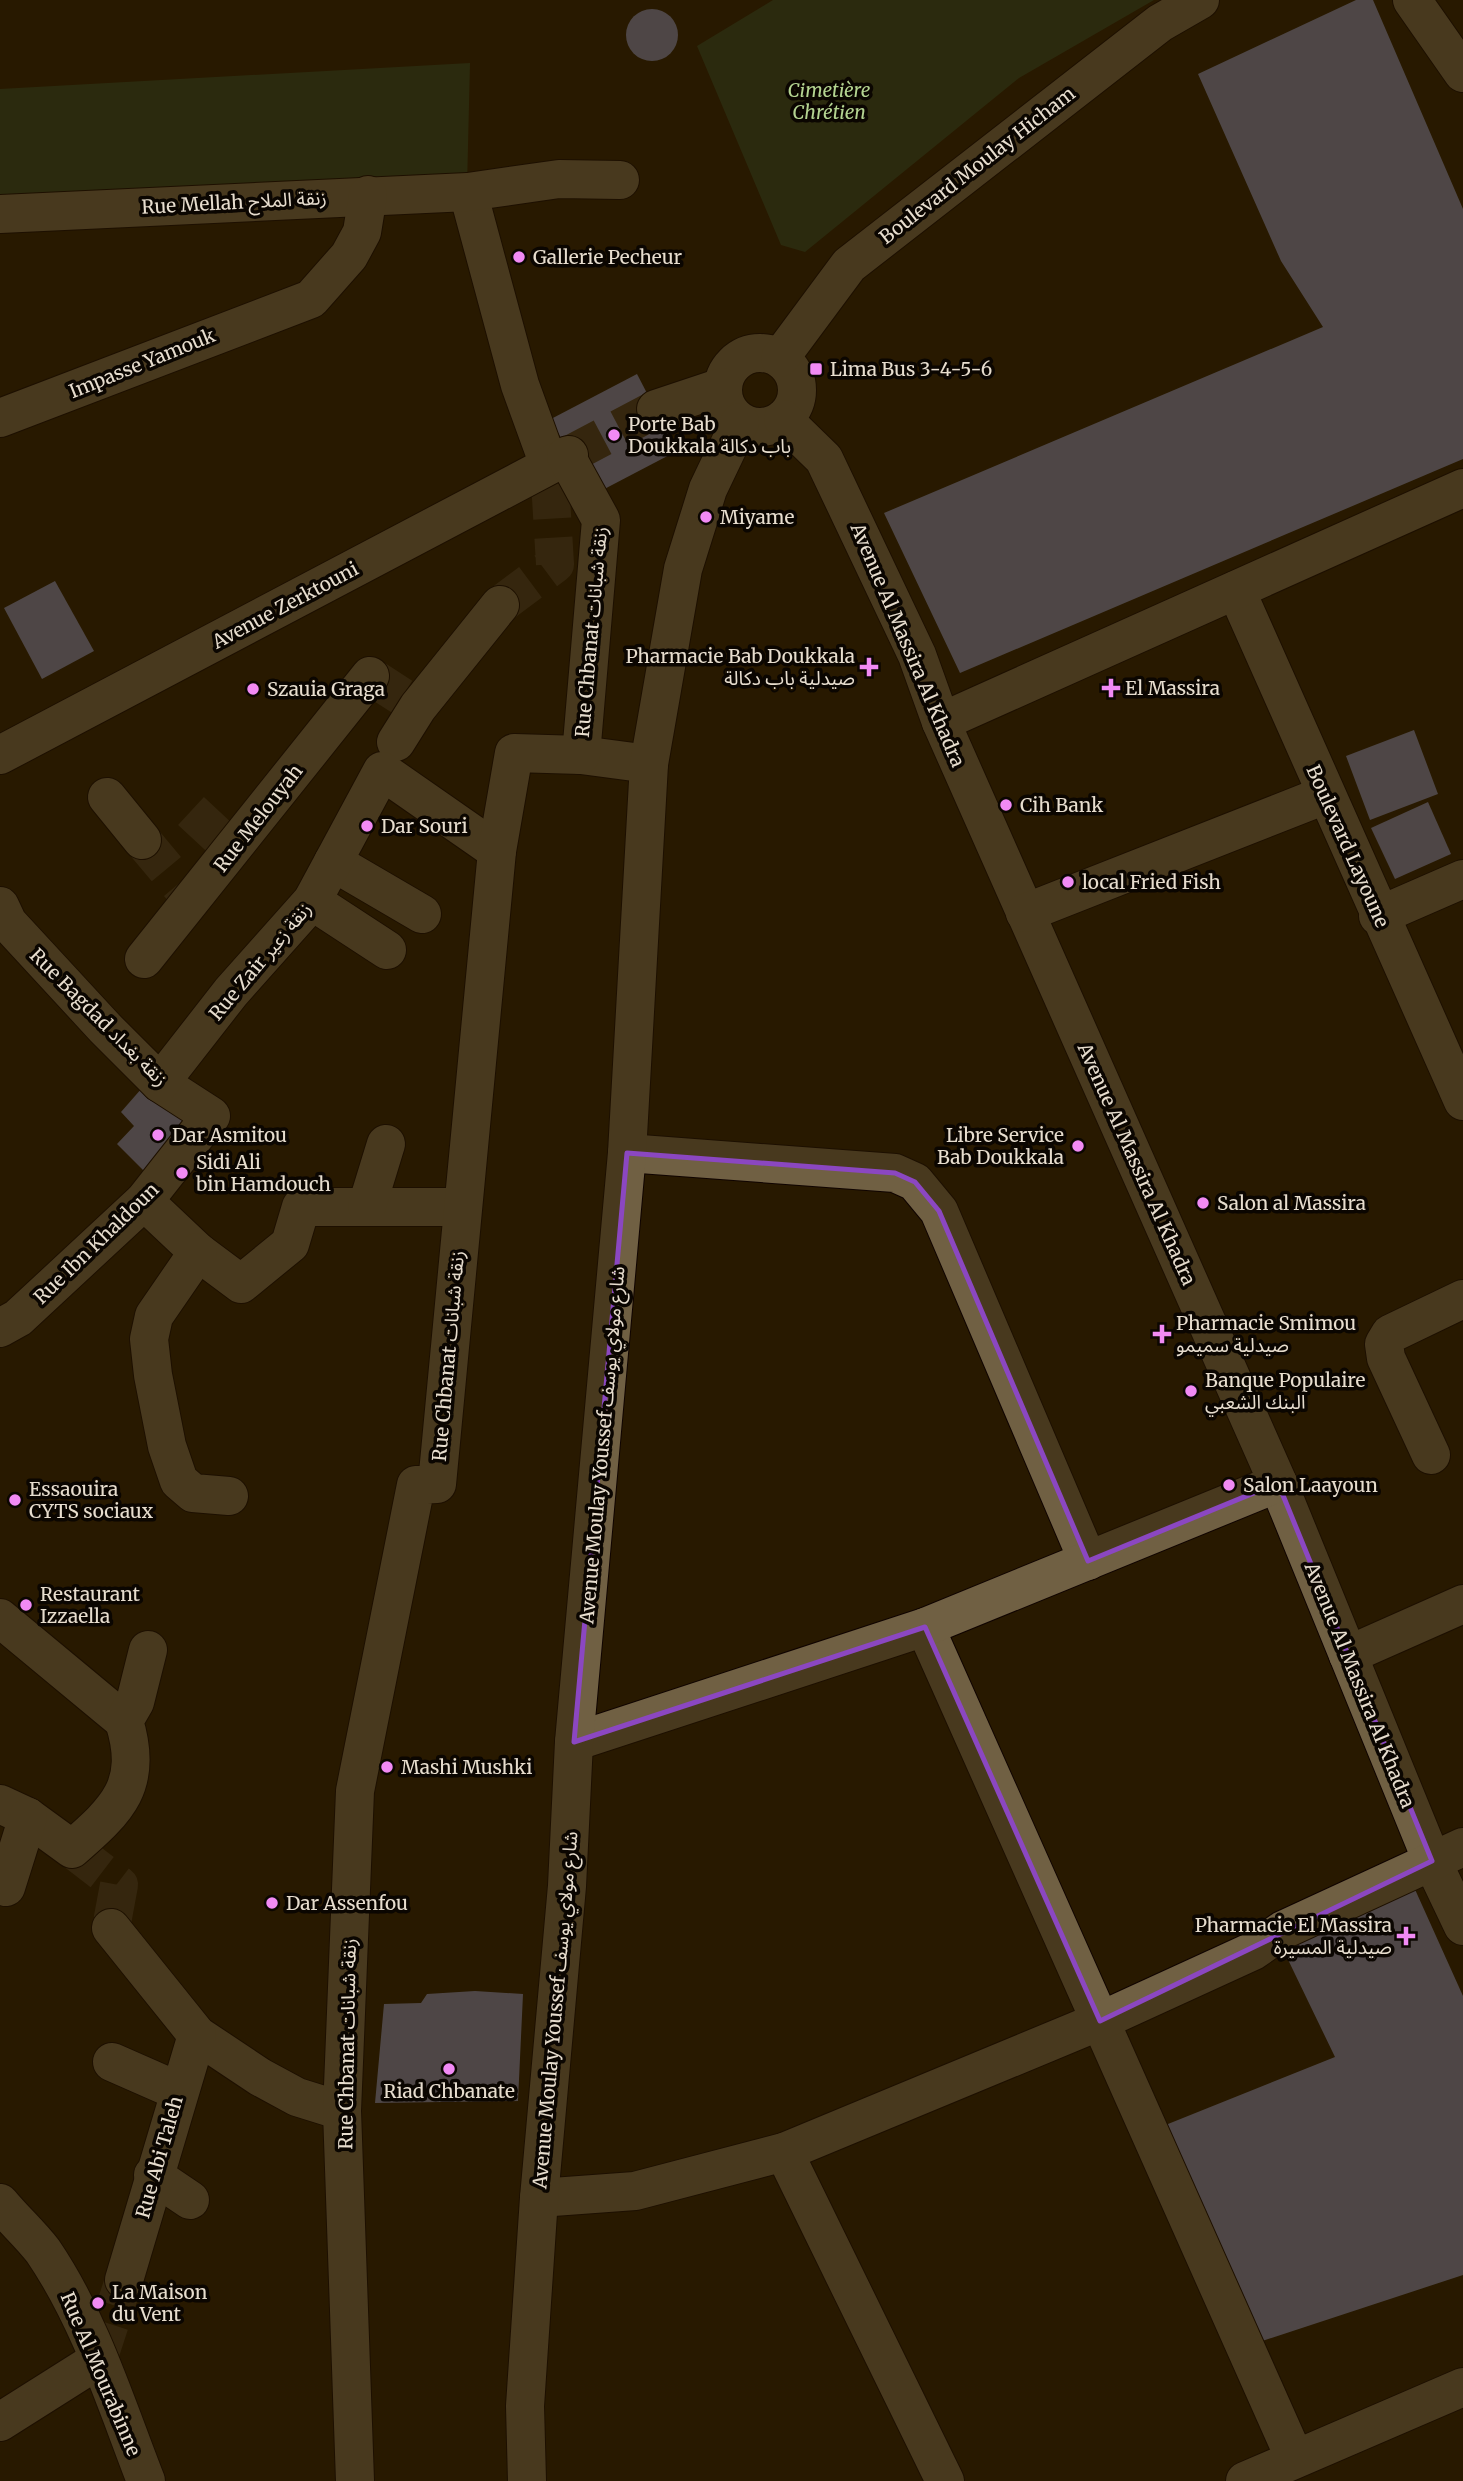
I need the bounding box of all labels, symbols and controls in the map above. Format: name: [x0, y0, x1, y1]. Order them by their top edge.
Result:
park label: Cimetière Chrétien: [788, 78, 871, 124]
street label: Boulevard Moulay Hicham: [874, 81, 1080, 249]
street label: Rue Mellah زنقة الملاح: [141, 185, 327, 221]
place label: Gallerie Pecheur: [533, 245, 683, 269]
marker: Gallerie Pecheur: [511, 249, 527, 265]
street label: Impasse Yamouk: [65, 323, 219, 403]
place label: Lima Bus 3-4-5-6: [830, 357, 992, 381]
marker: Lima Bus 3-4-5-6: [808, 361, 824, 377]
place label: Porte Bab Doukkala باب دكالة: [628, 412, 791, 458]
marker: Porte Bab Doukkala باب دكالة: [606, 427, 622, 443]
place label: Miyame: [720, 505, 794, 529]
marker: Miyame: [698, 509, 714, 525]
street label: Avenue Al Massira Al Khadra: [845, 519, 970, 771]
street label: Rue Chbanat زنقة شبانات: [570, 526, 612, 738]
street label: Avenue Zerktouni: [207, 556, 362, 654]
place label: Pharmacie Bab Doukkala صيدلية باب دكالة: [625, 644, 855, 690]
marker: Pharmacie Bab Doukkala صيدلية باب دكالة: [861, 659, 877, 675]
place label: El Massira: [1125, 676, 1220, 700]
place label: Szauia Graga: [267, 677, 385, 701]
marker: El Massira: [1103, 680, 1119, 696]
marker: Szauia Graga: [245, 681, 261, 697]
street label: Rue Melouyah: [209, 759, 308, 877]
street label: Boulevard Layoune: [1301, 761, 1395, 931]
place label: Cih Bank: [1020, 793, 1103, 817]
marker: Cih Bank: [998, 797, 1014, 813]
place label: Dar Souri: [381, 814, 468, 838]
marker: Dar Souri: [359, 818, 375, 834]
place label: local Fried Fish: [1082, 870, 1221, 894]
marker: local Fried Fish: [1060, 874, 1076, 890]
street label: Rue Zair زنقة زعير: [204, 897, 316, 1025]
street label: Rue Bagdad زنقة بغداد: [25, 943, 173, 1091]
street label: Avenue Al Massira Al Khadra: [1072, 1038, 1201, 1289]
place label: Dar Asmitou: [172, 1123, 287, 1147]
place label: Libre Service Bab Doukkala: [937, 1123, 1064, 1169]
marker: Dar Asmitou: [150, 1127, 166, 1143]
marker: Libre Service Bab Doukkala: [1070, 1138, 1086, 1154]
place label: Sidi Ali bin Hamdouch: [195, 1150, 331, 1196]
marker: Sidi Ali bin Hamdouch: [174, 1165, 190, 1181]
street label: Rue Ibn Khaldoun: [29, 1177, 164, 1309]
place label: Salon al Massira: [1217, 1191, 1366, 1215]
marker: Salon al Massira: [1195, 1195, 1211, 1211]
street label: Rue Chbanat زنقة شبانات: [427, 1250, 469, 1462]
street label: Avenue Moulay Youssef شارع مولاي يوسف: [574, 1265, 633, 1626]
place label: Pharmacie Smimou صيدلية سميمو: [1176, 1311, 1356, 1357]
marker: Pharmacie Smimou صيدلية سميمو: [1154, 1326, 1170, 1342]
place label: Banque Populaire البنك الشعبي: [1205, 1368, 1365, 1417]
marker: Banque Populaire البنك الشعبي: [1183, 1383, 1199, 1399]
place label: Salon Laayoun: [1243, 1473, 1378, 1497]
place label: Essaouira CYTS sociaux: [29, 1477, 154, 1523]
marker: Salon Laayoun: [1221, 1477, 1237, 1493]
marker: Essaouira CYTS sociaux: [7, 1492, 23, 1508]
street label: Avenue Al Massira Al Khadra: [1299, 1558, 1420, 1811]
place label: Restaurant Izzaella: [40, 1582, 141, 1628]
marker: Restaurant Izzaella: [18, 1597, 34, 1613]
place label: Mashi Mushki: [401, 1755, 532, 1779]
marker: Mashi Mushki: [379, 1759, 395, 1775]
street label: Avenue Moulay Youssef شارع مولاي يوسف: [527, 1830, 586, 2191]
place label: Dar Assenfou: [286, 1891, 408, 1915]
marker: Dar Assenfou: [264, 1895, 280, 1911]
place label: Pharmacie El Massira صيدلية المسيرة: [1195, 1913, 1392, 1959]
marker: Pharmacie El Massira صيدلية المسيرة: [1398, 1928, 1414, 1944]
street label: Rue Chbanat زنقة شبانات: [333, 1938, 361, 2150]
marker: Riad Chbanate: [441, 2061, 457, 2077]
place label: Riad Chbanate: [383, 2079, 515, 2103]
street label: Rue Abi Taleh: [130, 2093, 188, 2221]
place label: La Maison du Vent: [112, 2280, 208, 2326]
street label: Rue Al Mourabinne: [56, 2288, 146, 2460]
marker: La Maison du Vent: [90, 2295, 106, 2311]

